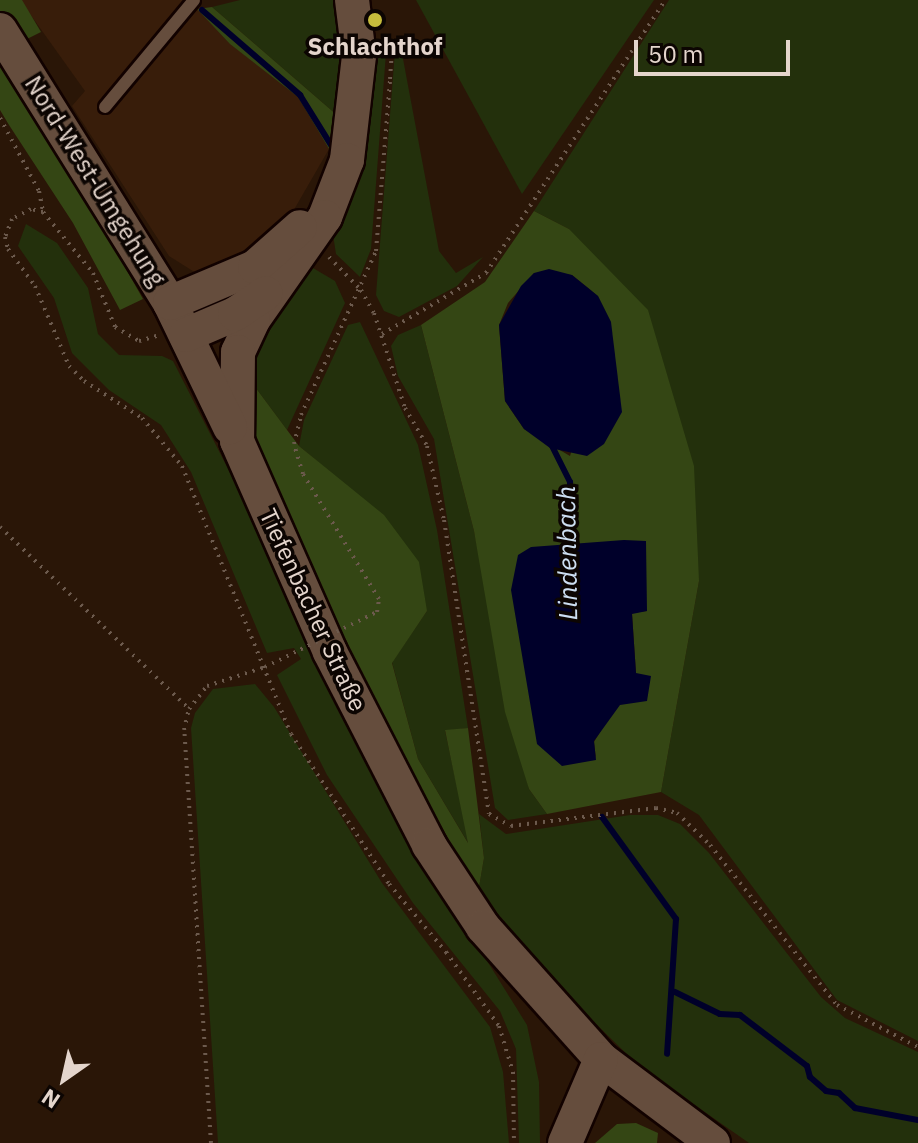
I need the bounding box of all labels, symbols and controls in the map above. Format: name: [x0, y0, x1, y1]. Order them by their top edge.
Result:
marker: Schlachthof: [366, 11, 384, 29]
scale bar: [638, 24, 794, 74]
place label: Schlachthof: [308, 33, 442, 61]
text: 50 m: [648, 38, 703, 70]
street label: Nord-West-Umgehung: [19, 71, 171, 291]
water label: Lindenbach: [550, 485, 584, 621]
street label: Tiefenbacher Straße: [253, 504, 373, 716]
north arrow: [24, 1039, 104, 1119]
text: N: [36, 1083, 65, 1116]

